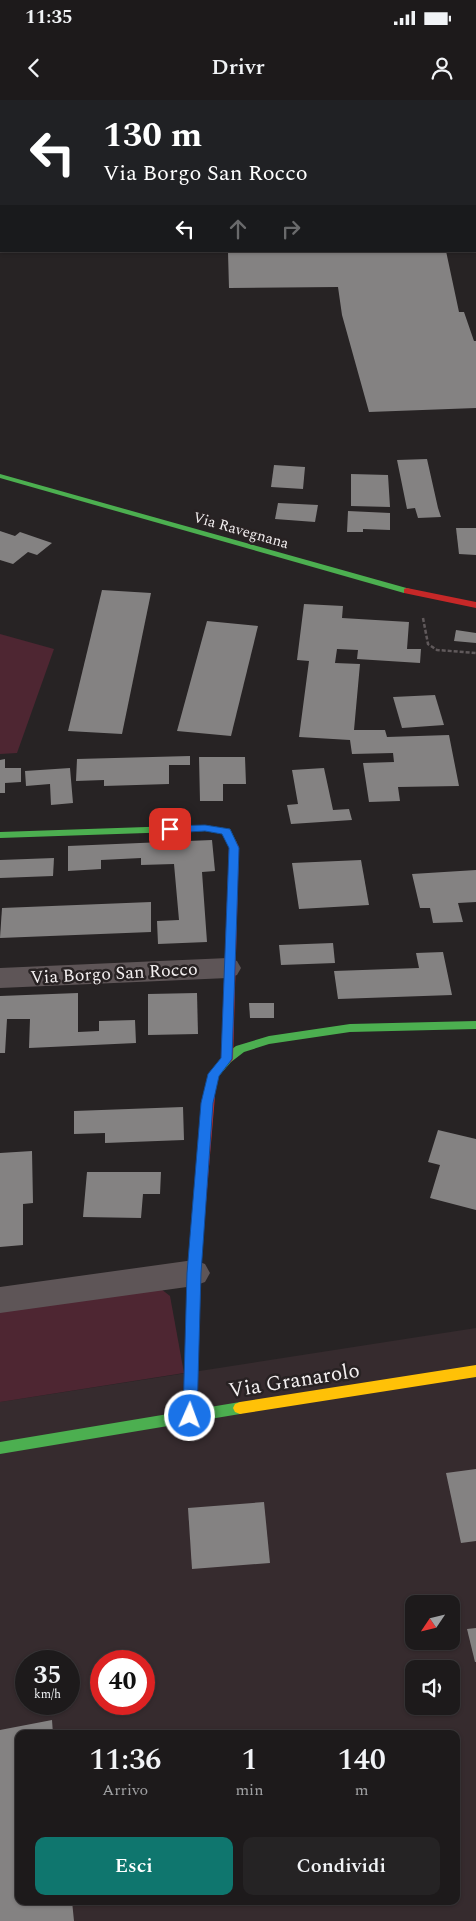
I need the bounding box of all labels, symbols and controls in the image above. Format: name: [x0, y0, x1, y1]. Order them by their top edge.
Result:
text: 11:35: [25, 3, 73, 32]
text: Drivr: [211, 51, 265, 84]
icon: back: [20, 54, 48, 82]
icon: person: [428, 54, 456, 82]
text: 130 m: [103, 109, 202, 162]
icon: left: [20, 120, 85, 185]
text: Via Borgo San Rocco: [103, 157, 308, 190]
icon: left: [171, 215, 199, 243]
icon: ahead: [224, 215, 252, 243]
icon: right: [277, 215, 305, 243]
street label: Via Ravegnana: [190, 506, 292, 555]
pin: [149, 808, 191, 850]
icon: arrive: [156, 815, 184, 843]
street label: Via Borgo San Rocco: [30, 956, 198, 991]
street label: Via Granarolo: [226, 1355, 362, 1407]
position arrow: [163, 1389, 215, 1441]
north arrow: [405, 1595, 460, 1650]
map controls: [405, 1595, 460, 1715]
speed limit sign: 40: [90, 1650, 155, 1715]
text: 35: [33, 1657, 62, 1695]
button: sound: [405, 1660, 460, 1715]
text: km/h: [34, 1685, 61, 1704]
text: 11:36: [89, 1737, 161, 1783]
text: 1: [241, 1737, 257, 1783]
text: 140: [338, 1737, 386, 1783]
text: Arrivo: [102, 1778, 148, 1802]
text: min: [235, 1778, 263, 1802]
text: m: [355, 1778, 369, 1802]
button: Esci: [35, 1837, 233, 1895]
button: Condividi: [243, 1837, 440, 1895]

